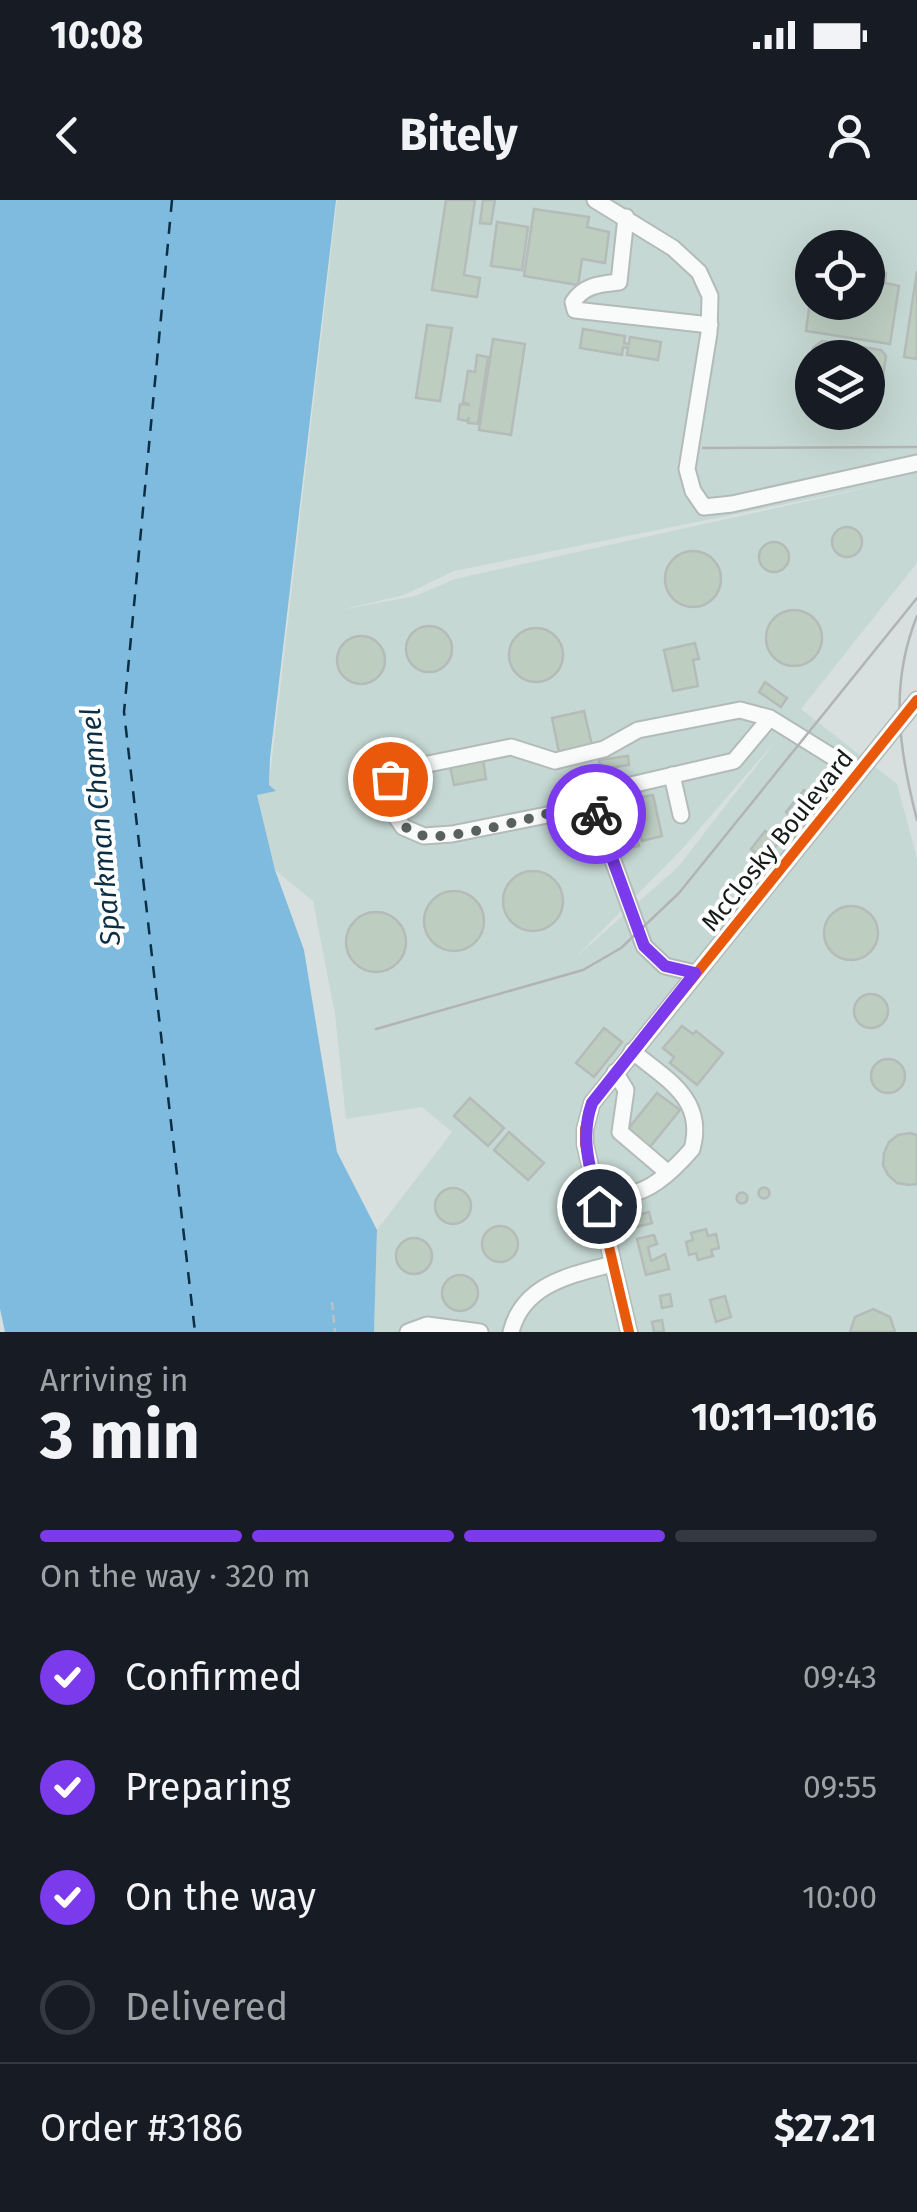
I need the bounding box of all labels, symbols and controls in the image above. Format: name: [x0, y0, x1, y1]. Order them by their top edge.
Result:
text: 10:08: [50, 12, 143, 58]
icon: back: [40, 108, 95, 163]
text: Bitely: [399, 108, 518, 162]
icon: person: [822, 108, 877, 163]
map controls: [795, 230, 885, 430]
button: locate: [795, 230, 885, 320]
button: layers: [795, 340, 885, 430]
water label: Sparkman Channel: [74, 707, 127, 948]
pin: [348, 737, 433, 822]
street label: McClosky Boulevard: [695, 744, 860, 937]
icon: bag: [363, 752, 418, 807]
courier: [546, 764, 646, 864]
icon: bike: [569, 787, 624, 842]
pin: [557, 1164, 642, 1249]
icon: home: [572, 1179, 627, 1234]
text: Arriving in: [40, 1361, 188, 1399]
text: 10:11–10:16: [691, 1394, 877, 1440]
text: 3 min: [40, 1397, 200, 1475]
text: On the way · 320 m: [40, 1557, 311, 1595]
icon: check: [40, 1650, 95, 1705]
text: Confirmed: [125, 1654, 303, 1700]
text: 09:43: [803, 1658, 877, 1696]
icon: check: [40, 1760, 95, 1815]
text: Preparing: [125, 1764, 291, 1810]
text: 09:55: [803, 1768, 877, 1806]
icon: check: [40, 1870, 95, 1925]
text: On the way: [125, 1874, 316, 1920]
text: 10:00: [802, 1878, 877, 1916]
text: Delivered: [125, 1984, 288, 2030]
text: Order #3186: [40, 2105, 243, 2151]
text: $27.21: [774, 2105, 877, 2151]

